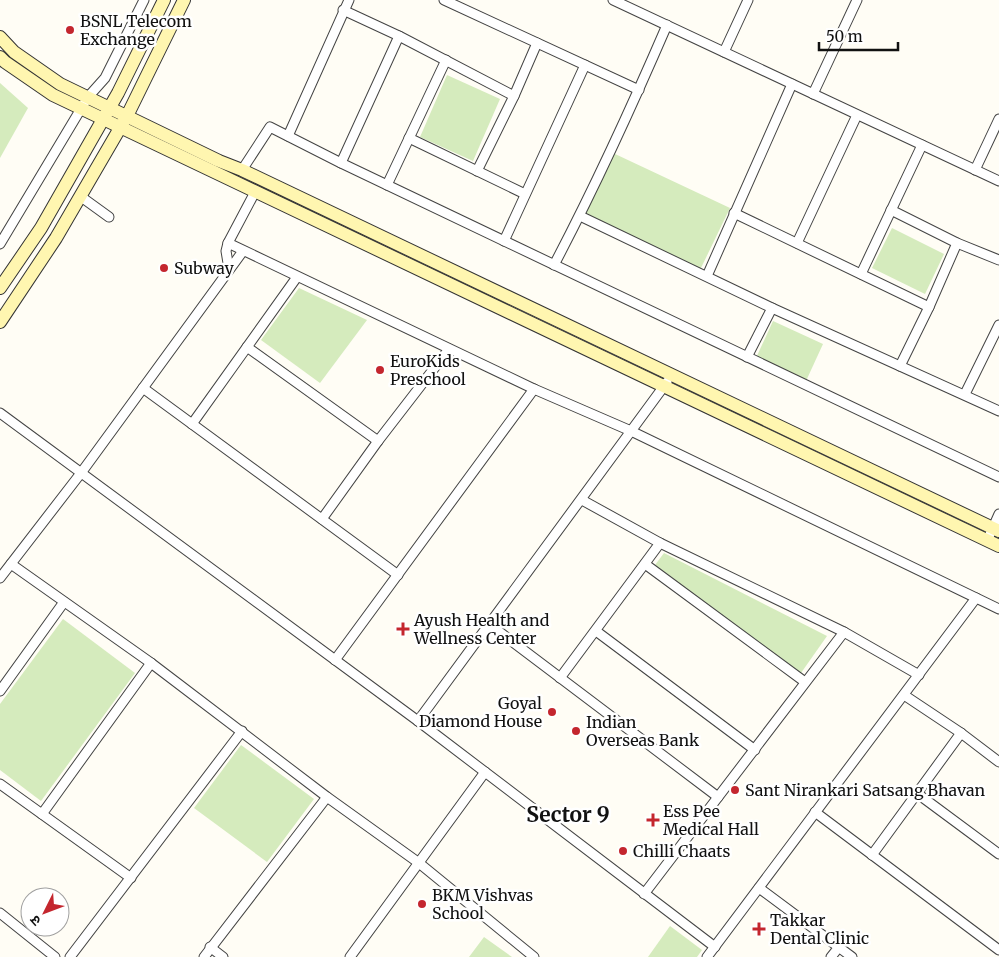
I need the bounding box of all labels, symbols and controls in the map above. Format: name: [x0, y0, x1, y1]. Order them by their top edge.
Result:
place label: BSNL Telecom Exchange: [80, 11, 192, 49]
scale bar: [819, 20, 898, 52]
marker: BSNL Telecom Exchange: [64, 24, 76, 36]
text: 50 m: [826, 27, 863, 46]
place label: Subway: [174, 258, 234, 278]
marker: Subway: [158, 262, 170, 274]
place label: EuroKids Preschool: [390, 351, 466, 389]
marker: EuroKids Preschool: [374, 364, 386, 376]
place label: Ayush Health and Wellness Center: [413, 610, 550, 648]
marker: Ayush Health and Wellness Center: [396, 622, 410, 636]
place label: Goyal Diamond House: [419, 693, 542, 731]
marker: Goyal Diamond House: [546, 706, 558, 718]
place label: Indian Overseas Bank: [586, 712, 700, 750]
marker: Indian Overseas Bank: [570, 725, 582, 737]
place label: Sant Nirankari Satsang Bhavan: [745, 780, 985, 800]
marker: Sant Nirankari Satsang Bhavan: [729, 784, 741, 796]
district label: Sector 9: [526, 801, 610, 828]
place label: Ess Pee Medical Hall: [663, 801, 759, 839]
marker: Ess Pee Medical Hall: [647, 814, 659, 826]
place label: Chilli Chaats: [633, 841, 731, 861]
marker: Chilli Chaats: [617, 845, 629, 857]
place label: BKM Vishvas School: [432, 885, 533, 923]
north arrow: [20, 887, 70, 937]
marker: BKM Vishvas School: [416, 898, 428, 910]
place label: Takkar Dental Clinic: [770, 910, 869, 948]
text: उ: [25, 911, 45, 930]
marker: Takkar Dental Clinic: [752, 922, 766, 936]

